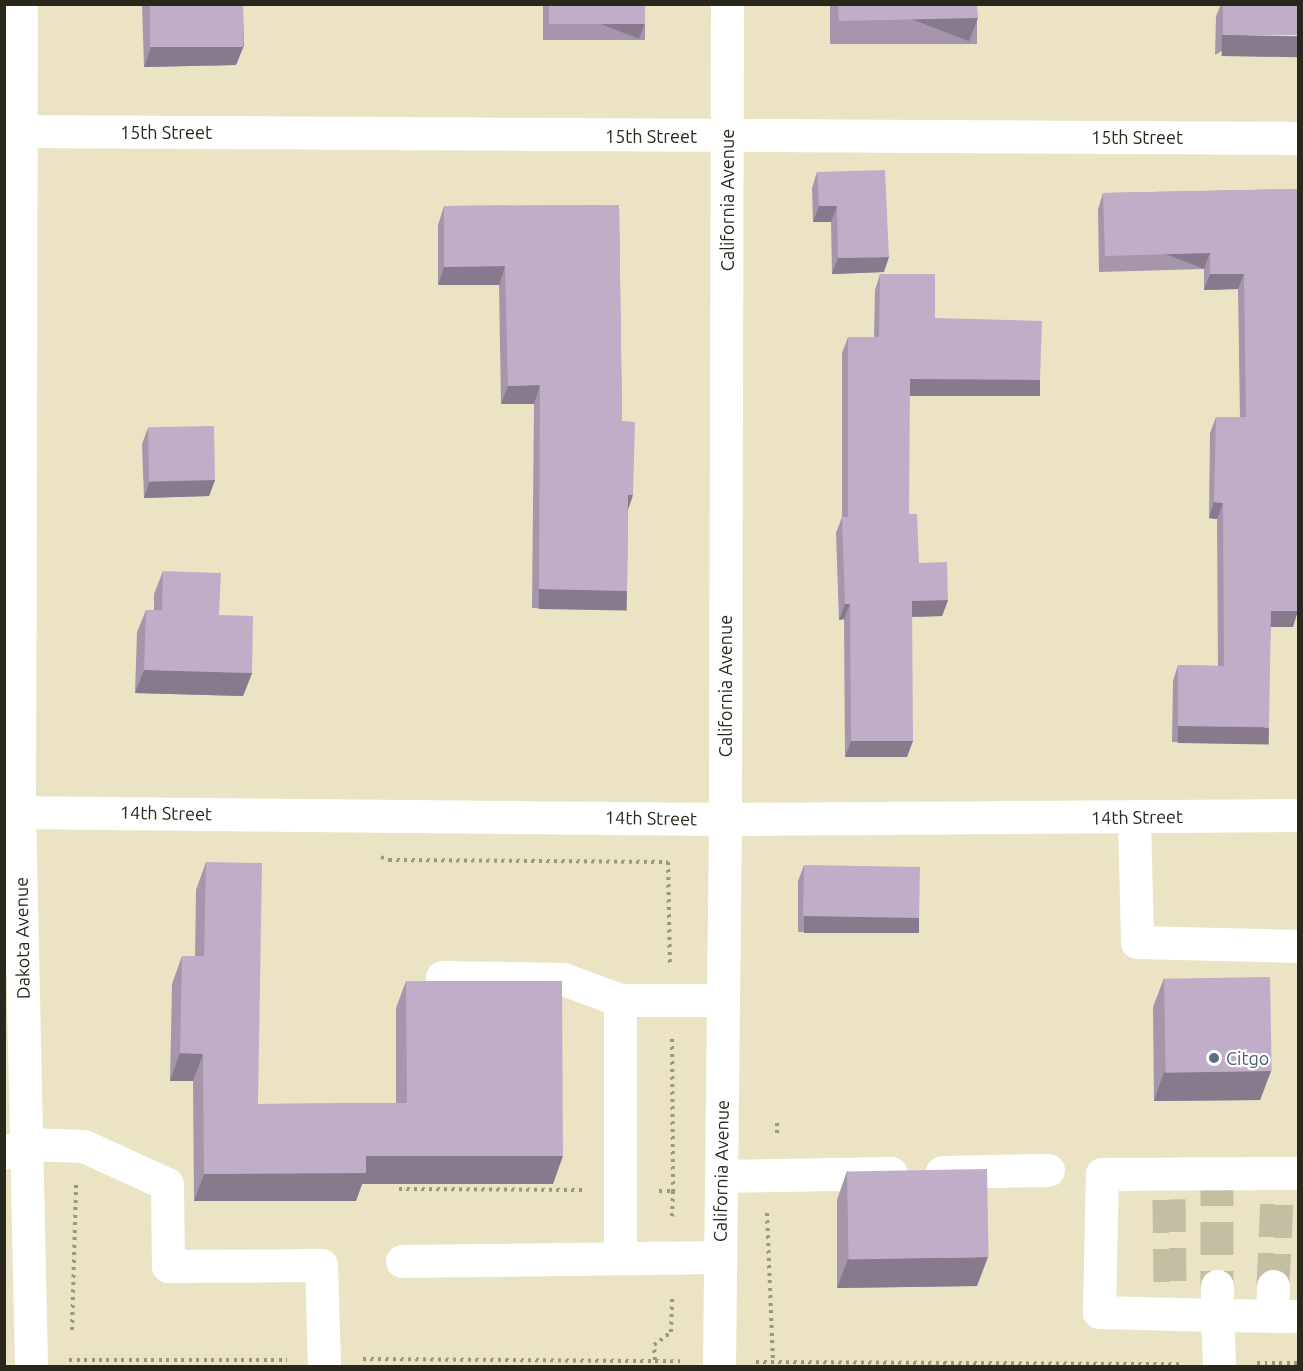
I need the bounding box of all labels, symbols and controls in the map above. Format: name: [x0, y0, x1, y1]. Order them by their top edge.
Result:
street label: 15th Street: [120, 121, 212, 143]
street label: 15th Street: [605, 125, 697, 147]
street label: 15th Street: [1091, 126, 1183, 148]
street label: California Avenue: [716, 129, 738, 271]
street label: California Avenue: [714, 615, 736, 757]
street label: 14th Street: [120, 801, 212, 825]
street label: 14th Street: [1091, 805, 1183, 829]
street label: 14th Street: [605, 806, 697, 830]
street label: Dakota Avenue: [10, 877, 34, 999]
place label: Citgo: [1226, 1047, 1269, 1069]
marker: Citgo: [1207, 1051, 1221, 1065]
street label: California Avenue: [709, 1100, 733, 1242]

